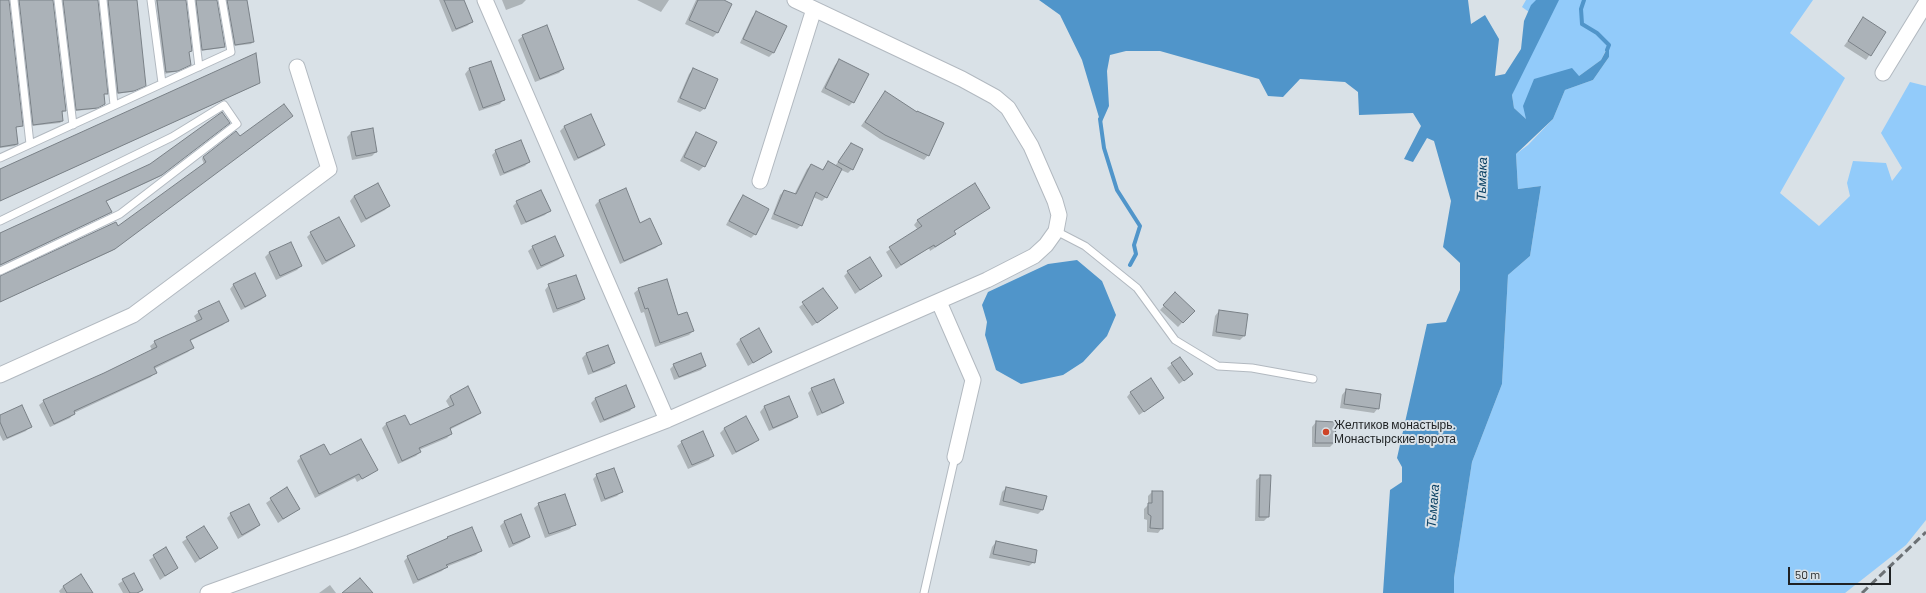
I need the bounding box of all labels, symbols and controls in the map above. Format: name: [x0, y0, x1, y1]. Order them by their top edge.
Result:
water label: Тьмака: [1473, 157, 1491, 201]
place label: Желтиков монастырь. Монастырские ворота: [1334, 418, 1456, 446]
marker: Желтиков монастырь. Монастырские ворота: [1321, 427, 1331, 437]
water label: Тьмака: [1423, 483, 1443, 529]
scale bar: [1790, 559, 1893, 585]
text: 50 m: [1795, 567, 1820, 581]

